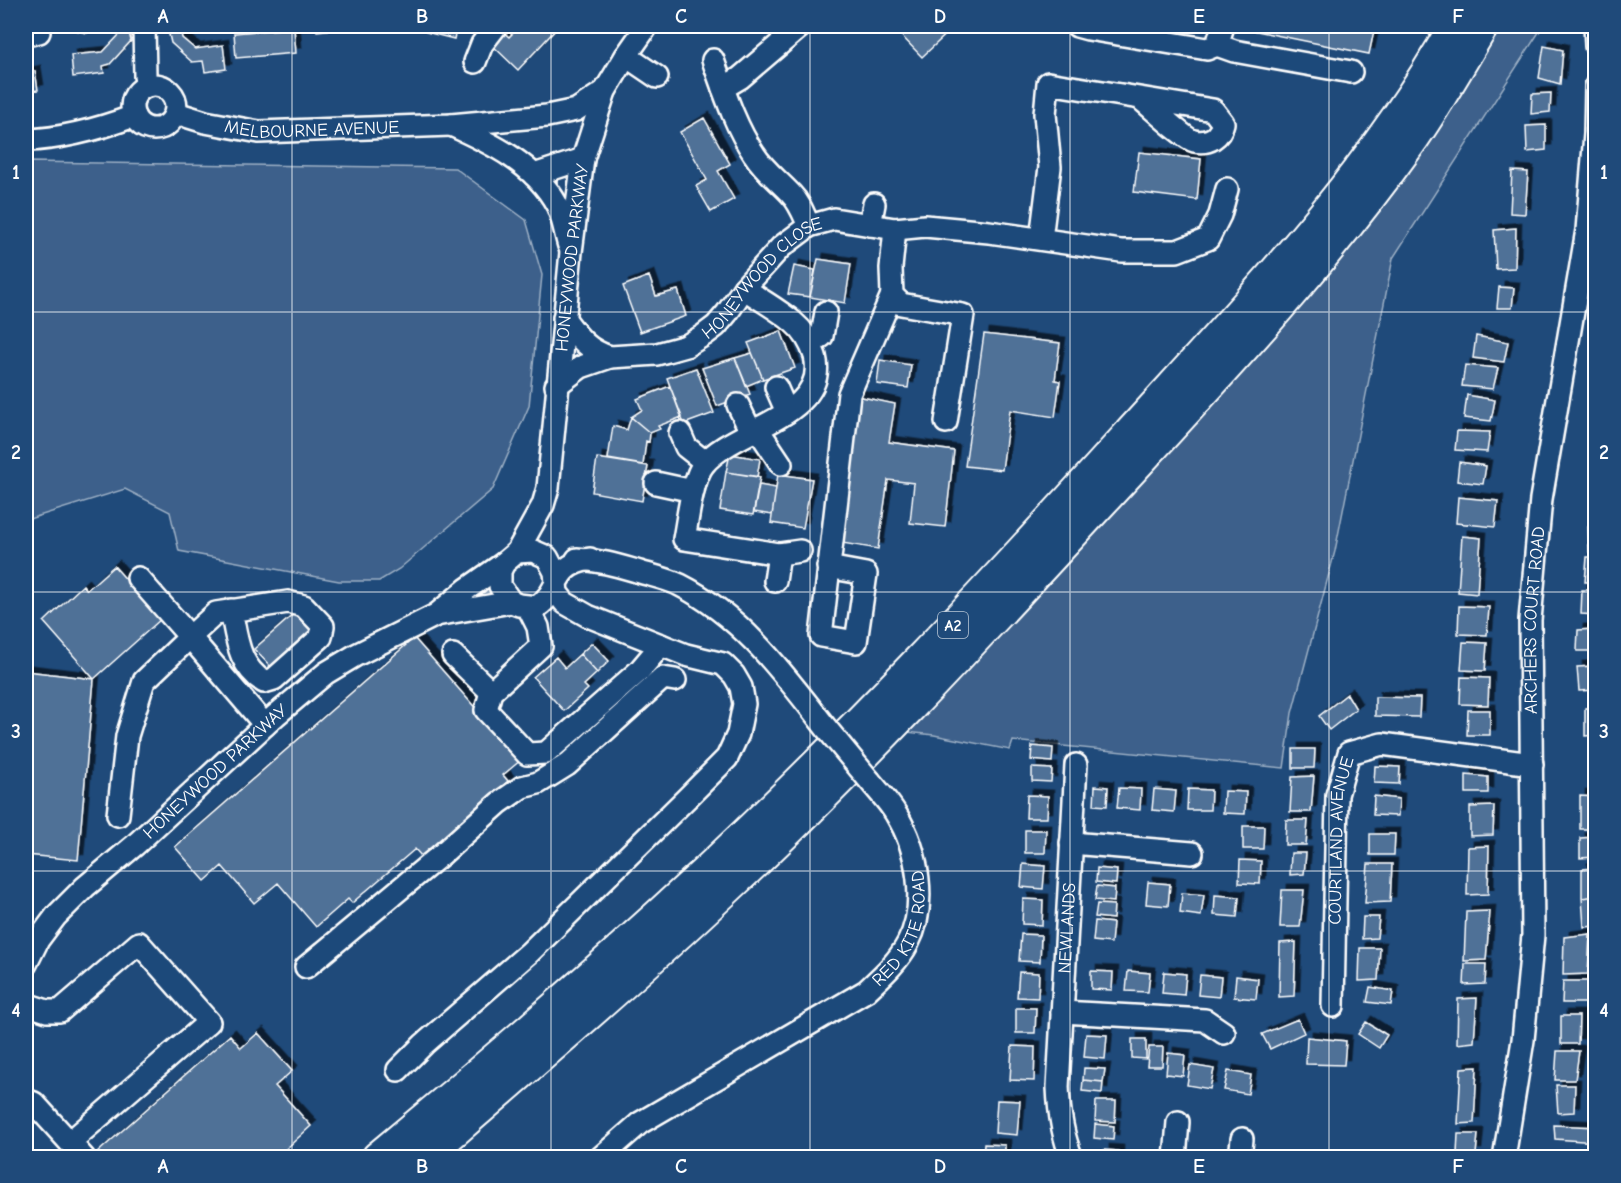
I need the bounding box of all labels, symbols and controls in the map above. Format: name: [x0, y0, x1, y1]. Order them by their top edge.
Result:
text: A: [157, 5, 169, 28]
text: B: [416, 5, 428, 28]
text: C: [675, 5, 687, 28]
text: D: [934, 5, 946, 28]
text: E: [1193, 5, 1205, 28]
text: F: [1452, 5, 1464, 28]
street label: MELBOURNE AVENUE: [223, 116, 400, 143]
text: 1: [12, 161, 20, 184]
text: 1: [1600, 161, 1608, 184]
street label: HONEYWOOD PARKWAY: [551, 162, 593, 353]
street label: HONEYWOOD CLOSE: [698, 213, 824, 344]
text: 2: [11, 441, 21, 464]
text: 2: [1599, 441, 1609, 464]
street label: ARCHERS COURT ROAD: [1520, 525, 1549, 714]
road number: A2: [938, 612, 968, 638]
street label: HONEYWOOD PARKWAY: [139, 700, 292, 843]
text: 3: [11, 720, 21, 743]
text: 3: [1599, 720, 1609, 743]
street label: COURTLAND AVENUE: [1325, 754, 1358, 925]
street label: RED KITE ROAD: [868, 869, 930, 991]
street label: NEWLANDS: [1054, 882, 1080, 974]
text: 4: [11, 999, 21, 1022]
text: 4: [1599, 999, 1609, 1022]
text: A: [157, 1155, 169, 1178]
text: B: [416, 1155, 428, 1178]
text: C: [675, 1155, 687, 1178]
text: D: [934, 1155, 946, 1178]
text: E: [1193, 1155, 1205, 1178]
text: F: [1452, 1155, 1464, 1178]

